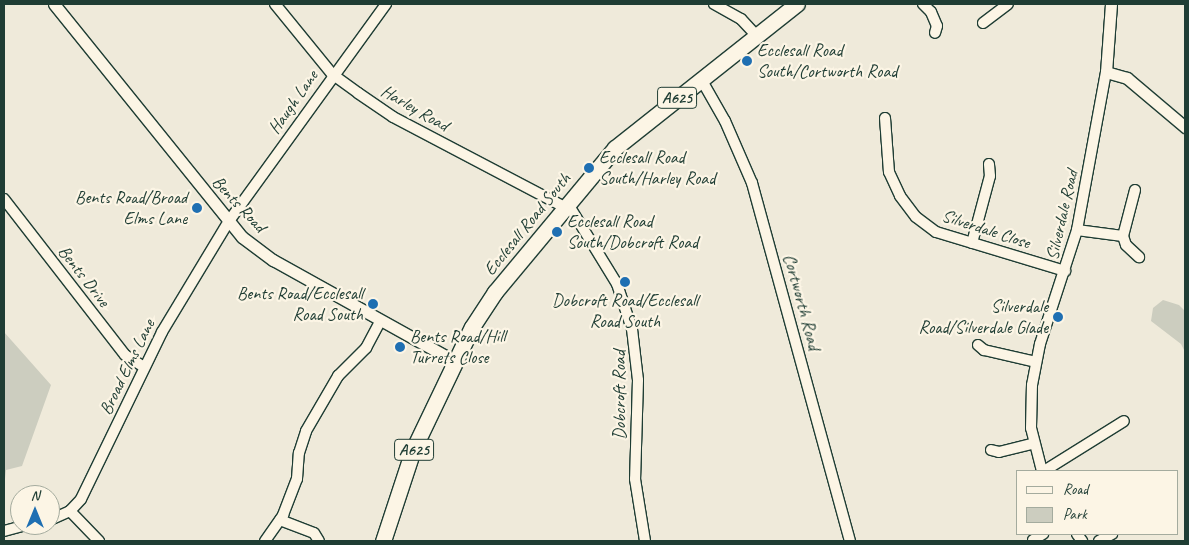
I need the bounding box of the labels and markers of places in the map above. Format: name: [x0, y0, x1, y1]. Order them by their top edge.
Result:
place label: Ecclesall Road South/Cortworth Road: [757, 40, 897, 82]
marker: Ecclesall Road South/Cortworth Road: [741, 55, 753, 67]
place label: Ecclesall Road South/Harley Road: [599, 147, 715, 190]
marker: Ecclesall Road South/Harley Road: [583, 162, 595, 174]
place label: Bents Road/Broad Elms Lane: [75, 187, 187, 230]
marker: Bents Road/Broad Elms Lane: [191, 202, 203, 214]
place label: Ecclesall Road South/Dobcroft Road: [567, 211, 698, 253]
marker: Ecclesall Road South/Dobcroft Road: [551, 226, 563, 238]
marker: Dobcroft Road/Ecclesall Road South: [619, 276, 631, 288]
place label: Bents Road/Ecclesall Road South: [237, 283, 363, 326]
place label: Dobcroft Road/Ecclesall Road South: [552, 290, 698, 332]
place label: Silverdale Road/Silverdale Glade: [918, 296, 1048, 338]
marker: Bents Road/Ecclesall Road South: [367, 298, 379, 310]
marker: Silverdale Road/Silverdale Glade: [1052, 311, 1064, 323]
place label: Bents Road/Hill Turrets Close: [410, 326, 506, 368]
marker: Bents Road/Hill Turrets Close: [394, 341, 406, 353]

